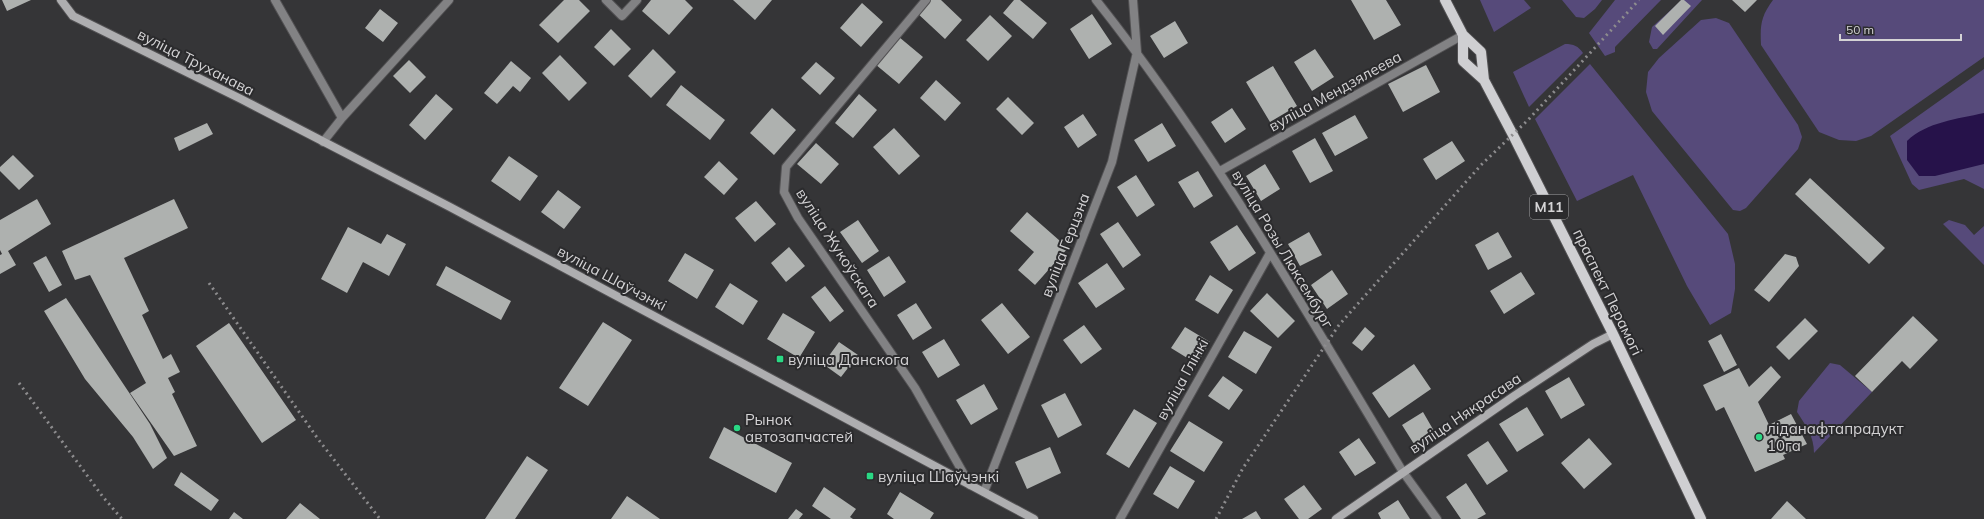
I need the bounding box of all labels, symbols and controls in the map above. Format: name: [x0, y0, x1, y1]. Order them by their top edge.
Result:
scale bar: [1840, 16, 1961, 42]
text: 50 m: [1846, 22, 1874, 37]
street label: вуліца Труханава: [134, 24, 258, 100]
street label: вуліца Мендзялеева: [1265, 47, 1405, 135]
street label: вуліца Розы Люксембург: [1228, 166, 1338, 332]
street label: вуліца Жукоўскага: [792, 185, 884, 311]
street label: вуліца Герцэна: [1036, 190, 1094, 300]
road number: М11: [1530, 195, 1568, 219]
street label: праспект Перамогі: [1569, 226, 1647, 358]
street label: вуліца Шаўчэнкі: [554, 241, 670, 315]
street label: вуліца Глінкі: [1152, 335, 1212, 423]
place label: вуліца Данскога: [788, 350, 909, 369]
marker: вуліца Данскога: [775, 354, 785, 364]
street label: вуліца Някрасава: [1405, 368, 1525, 458]
place label: Рынок автозапчастей: [745, 410, 853, 446]
place label: ліданафтапрадукт 10га: [1767, 419, 1904, 455]
marker: Рынок автозапчастей: [732, 423, 742, 433]
marker: ліданафтапрадукт 10га: [1754, 432, 1764, 442]
place label: вуліца Шаўчэнкі: [878, 467, 999, 486]
marker: вуліца Шаўчэнкі: [865, 471, 875, 481]

